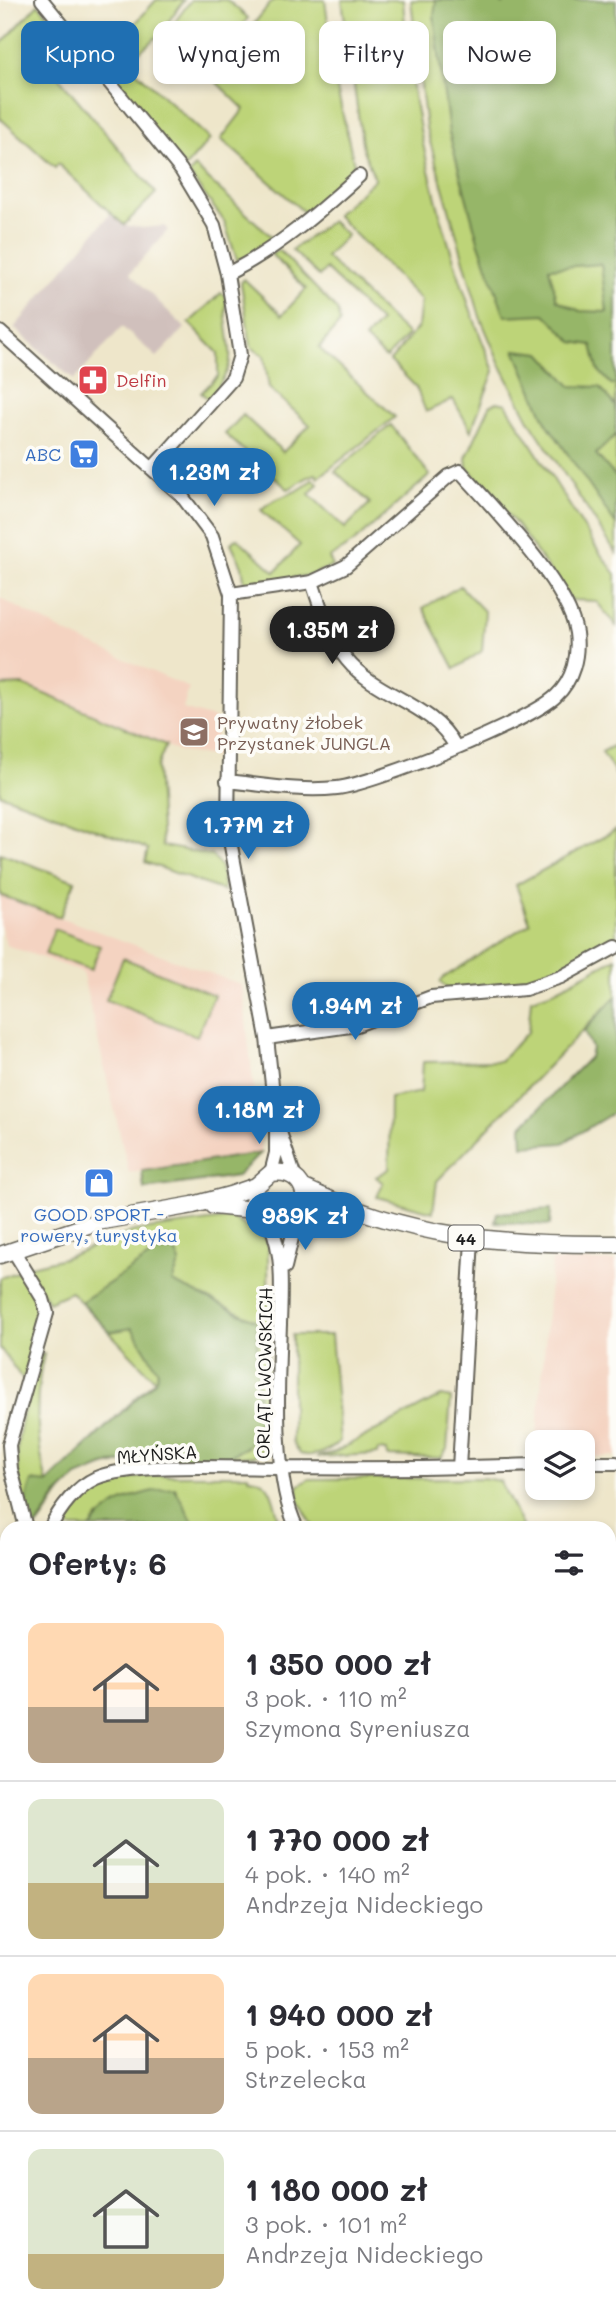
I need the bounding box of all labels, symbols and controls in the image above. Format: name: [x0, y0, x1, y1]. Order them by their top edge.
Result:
chip: Kupno: [21, 21, 139, 84]
chip: Wynajem: [153, 21, 305, 84]
chip: Filtry: [319, 21, 429, 84]
chip: Nowe: [443, 21, 556, 84]
pharmacy icon: Delfin: [76, 363, 110, 397]
place label: Delfin: [116, 368, 167, 392]
supermarket icon: ABC: [67, 437, 101, 471]
place label: ABC: [25, 442, 61, 466]
pin: 1.23M zł: [142, 448, 286, 508]
text: 1.23M zł: [168, 456, 260, 486]
pin: 1.35M zł: [260, 606, 404, 666]
text: 1.35M zł: [286, 614, 378, 644]
place label: Prywatny żłobek Przystanek JUNGLA: [217, 710, 391, 755]
school or university icon: Prywatny żłobek Przystanek JUNGLA: [177, 715, 211, 749]
pin: 1.77M zł: [176, 802, 320, 861]
text: 1.77M zł: [202, 809, 294, 839]
pin: 1.94M zł: [283, 982, 427, 1042]
text: 1.94M zł: [308, 990, 402, 1020]
pin: 1.18M zł: [187, 1086, 331, 1146]
text: 1.18M zł: [214, 1094, 304, 1124]
shop icon: GOOD SPORT - rowery, turystyka: [82, 1166, 116, 1200]
pin: 989K zł: [240, 1192, 370, 1252]
text: 989K zł: [262, 1200, 348, 1230]
place label: GOOD SPORT - rowery, turystyka: [20, 1202, 178, 1247]
road number: 44: [448, 1226, 484, 1250]
street label: ORLĄT LWOWSKICH: [251, 1287, 277, 1459]
map controls: [525, 1430, 595, 1500]
button: layers: [525, 1430, 595, 1500]
street label: MŁYŃSKA: [116, 1439, 198, 1469]
text: Oferty: 6: [28, 1543, 167, 1583]
icon: filters: [550, 1544, 588, 1582]
text: 1 350 000 zł: [245, 1643, 431, 1683]
icon: home: [84, 1651, 168, 1735]
text: 3 pok. · 110 m²: [245, 1683, 407, 1713]
text: Szymona Syreniusza: [245, 1713, 471, 1743]
text: 1 770 000 zł: [245, 1819, 429, 1859]
icon: home: [84, 1827, 168, 1911]
text: 4 pok. · 140 m²: [245, 1859, 410, 1889]
text: Andrzeja Nideckiego: [245, 1889, 483, 1919]
text: 1 940 000 zł: [245, 1994, 433, 2034]
icon: home: [84, 2002, 168, 2086]
text: 5 pok. · 153 m²: [245, 2034, 409, 2064]
text: Strzelecka: [245, 2064, 367, 2094]
text: 1 180 000 zł: [245, 2169, 427, 2209]
icon: home: [84, 2177, 168, 2261]
text: 3 pok. · 101 m²: [245, 2209, 407, 2239]
text: Andrzeja Nideckiego: [245, 2239, 483, 2269]

